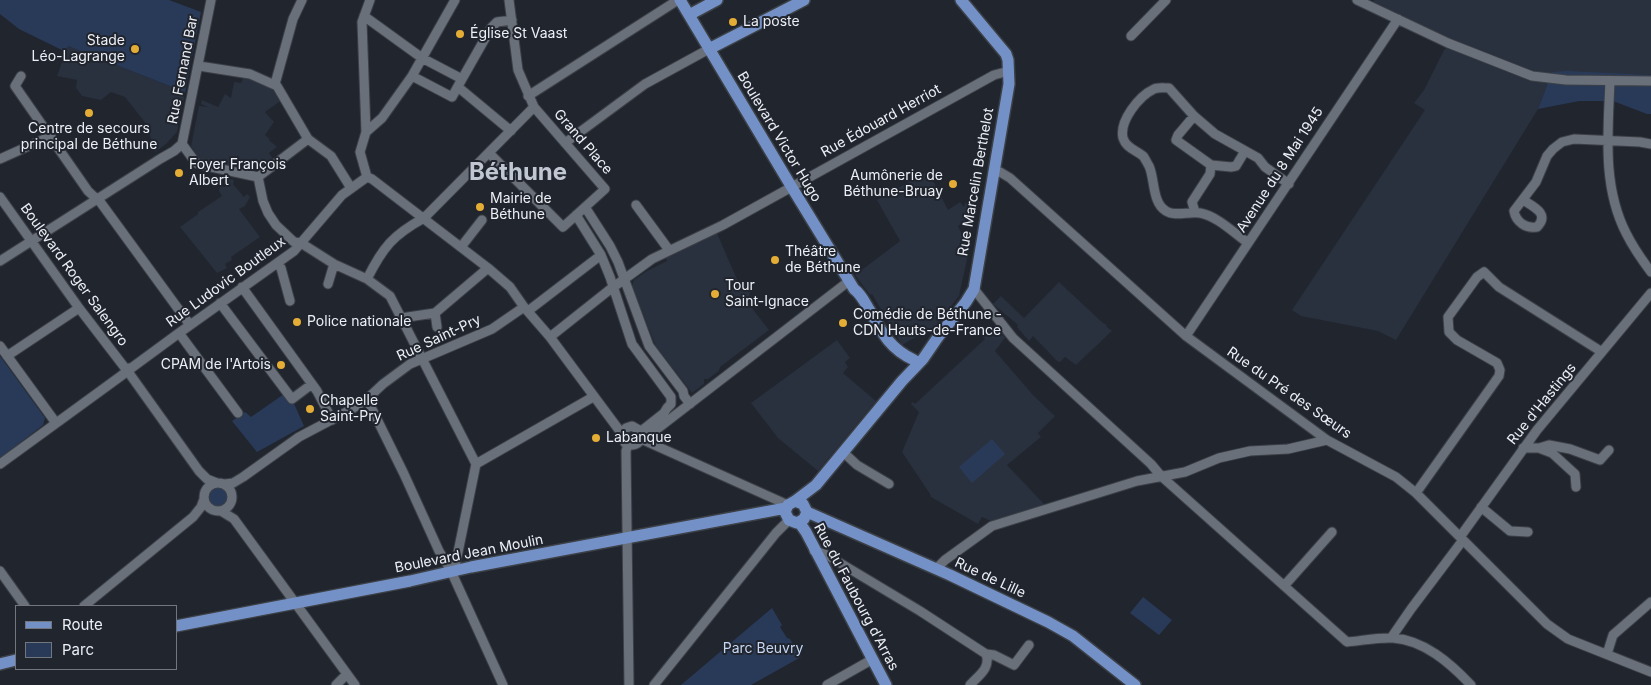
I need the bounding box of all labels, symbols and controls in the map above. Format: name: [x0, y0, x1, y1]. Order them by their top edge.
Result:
street label: Rue Fernand Bar: [164, 14, 202, 126]
place label: La poste: [743, 14, 800, 30]
marker: La poste: [727, 16, 739, 28]
place label: Église St Vaast: [470, 26, 567, 42]
marker: Église St Vaast: [454, 28, 466, 40]
place label: Stade Léo-Lagrange: [32, 33, 125, 65]
marker: Stade Léo-Lagrange: [129, 43, 141, 55]
street label: Boulevard Victor Hugo: [733, 69, 825, 205]
street label: Rue Édouard Herriot: [818, 81, 944, 161]
street label: Avenue du 8 Mai 1945: [1233, 104, 1327, 236]
street label: Grand Place: [550, 106, 616, 178]
marker: Centre de secours principal de Béthune: [83, 107, 95, 119]
street label: Rue Marcelin Berthelot: [955, 107, 997, 257]
place label: Centre de secours principal de Béthune: [21, 121, 157, 154]
place label: Foyer François Albert: [189, 157, 286, 190]
district label: Béthune: [469, 159, 567, 187]
marker: Foyer François Albert: [173, 167, 185, 179]
place label: Aumônerie de Béthune-Bruay: [843, 168, 943, 200]
marker: Aumônerie de Béthune-Bruay: [947, 178, 959, 190]
place label: Mairie de Béthune: [490, 191, 552, 223]
street label: Boulevard Roger Salengro: [17, 200, 131, 350]
marker: Mairie de Béthune: [474, 201, 486, 213]
street label: Rue Ludovic Boutleux: [163, 233, 289, 331]
place label: Théâtre de Béthune: [785, 244, 861, 276]
marker: Théâtre de Béthune: [769, 254, 781, 266]
place label: Tour Saint-Ignace: [725, 278, 809, 310]
marker: Tour Saint-Ignace: [709, 288, 721, 300]
place label: Comédie de Béthune - CDN Hauts-de-France: [853, 307, 1002, 340]
street label: Rue Saint-Pry: [394, 311, 484, 365]
place label: Police nationale: [307, 314, 411, 330]
marker: Police nationale: [291, 316, 303, 328]
marker: Comédie de Béthune - CDN Hauts-de-France: [837, 317, 849, 329]
street label: Rue du Pré des Sœurs: [1223, 344, 1355, 442]
place label: CPAM de l'Artois: [161, 357, 271, 373]
marker: CPAM de l'Artois: [275, 359, 287, 371]
street label: Rue d'Hastings: [1504, 360, 1580, 448]
place label: Chapelle Saint-Pry: [320, 393, 382, 426]
marker: Chapelle Saint-Pry: [304, 403, 316, 415]
place label: Labanque: [606, 430, 672, 446]
marker: Labanque: [590, 432, 602, 444]
street label: Rue du Faubourg d'Arras: [810, 520, 902, 674]
street label: Boulevard Jean Moulin: [393, 531, 545, 577]
street label: Rue de Lille: [952, 554, 1028, 602]
legend: [15, 605, 178, 670]
text: Route: [62, 615, 103, 634]
text: Parc: [62, 640, 94, 659]
park label: Parc Beuvry: [723, 641, 803, 657]

